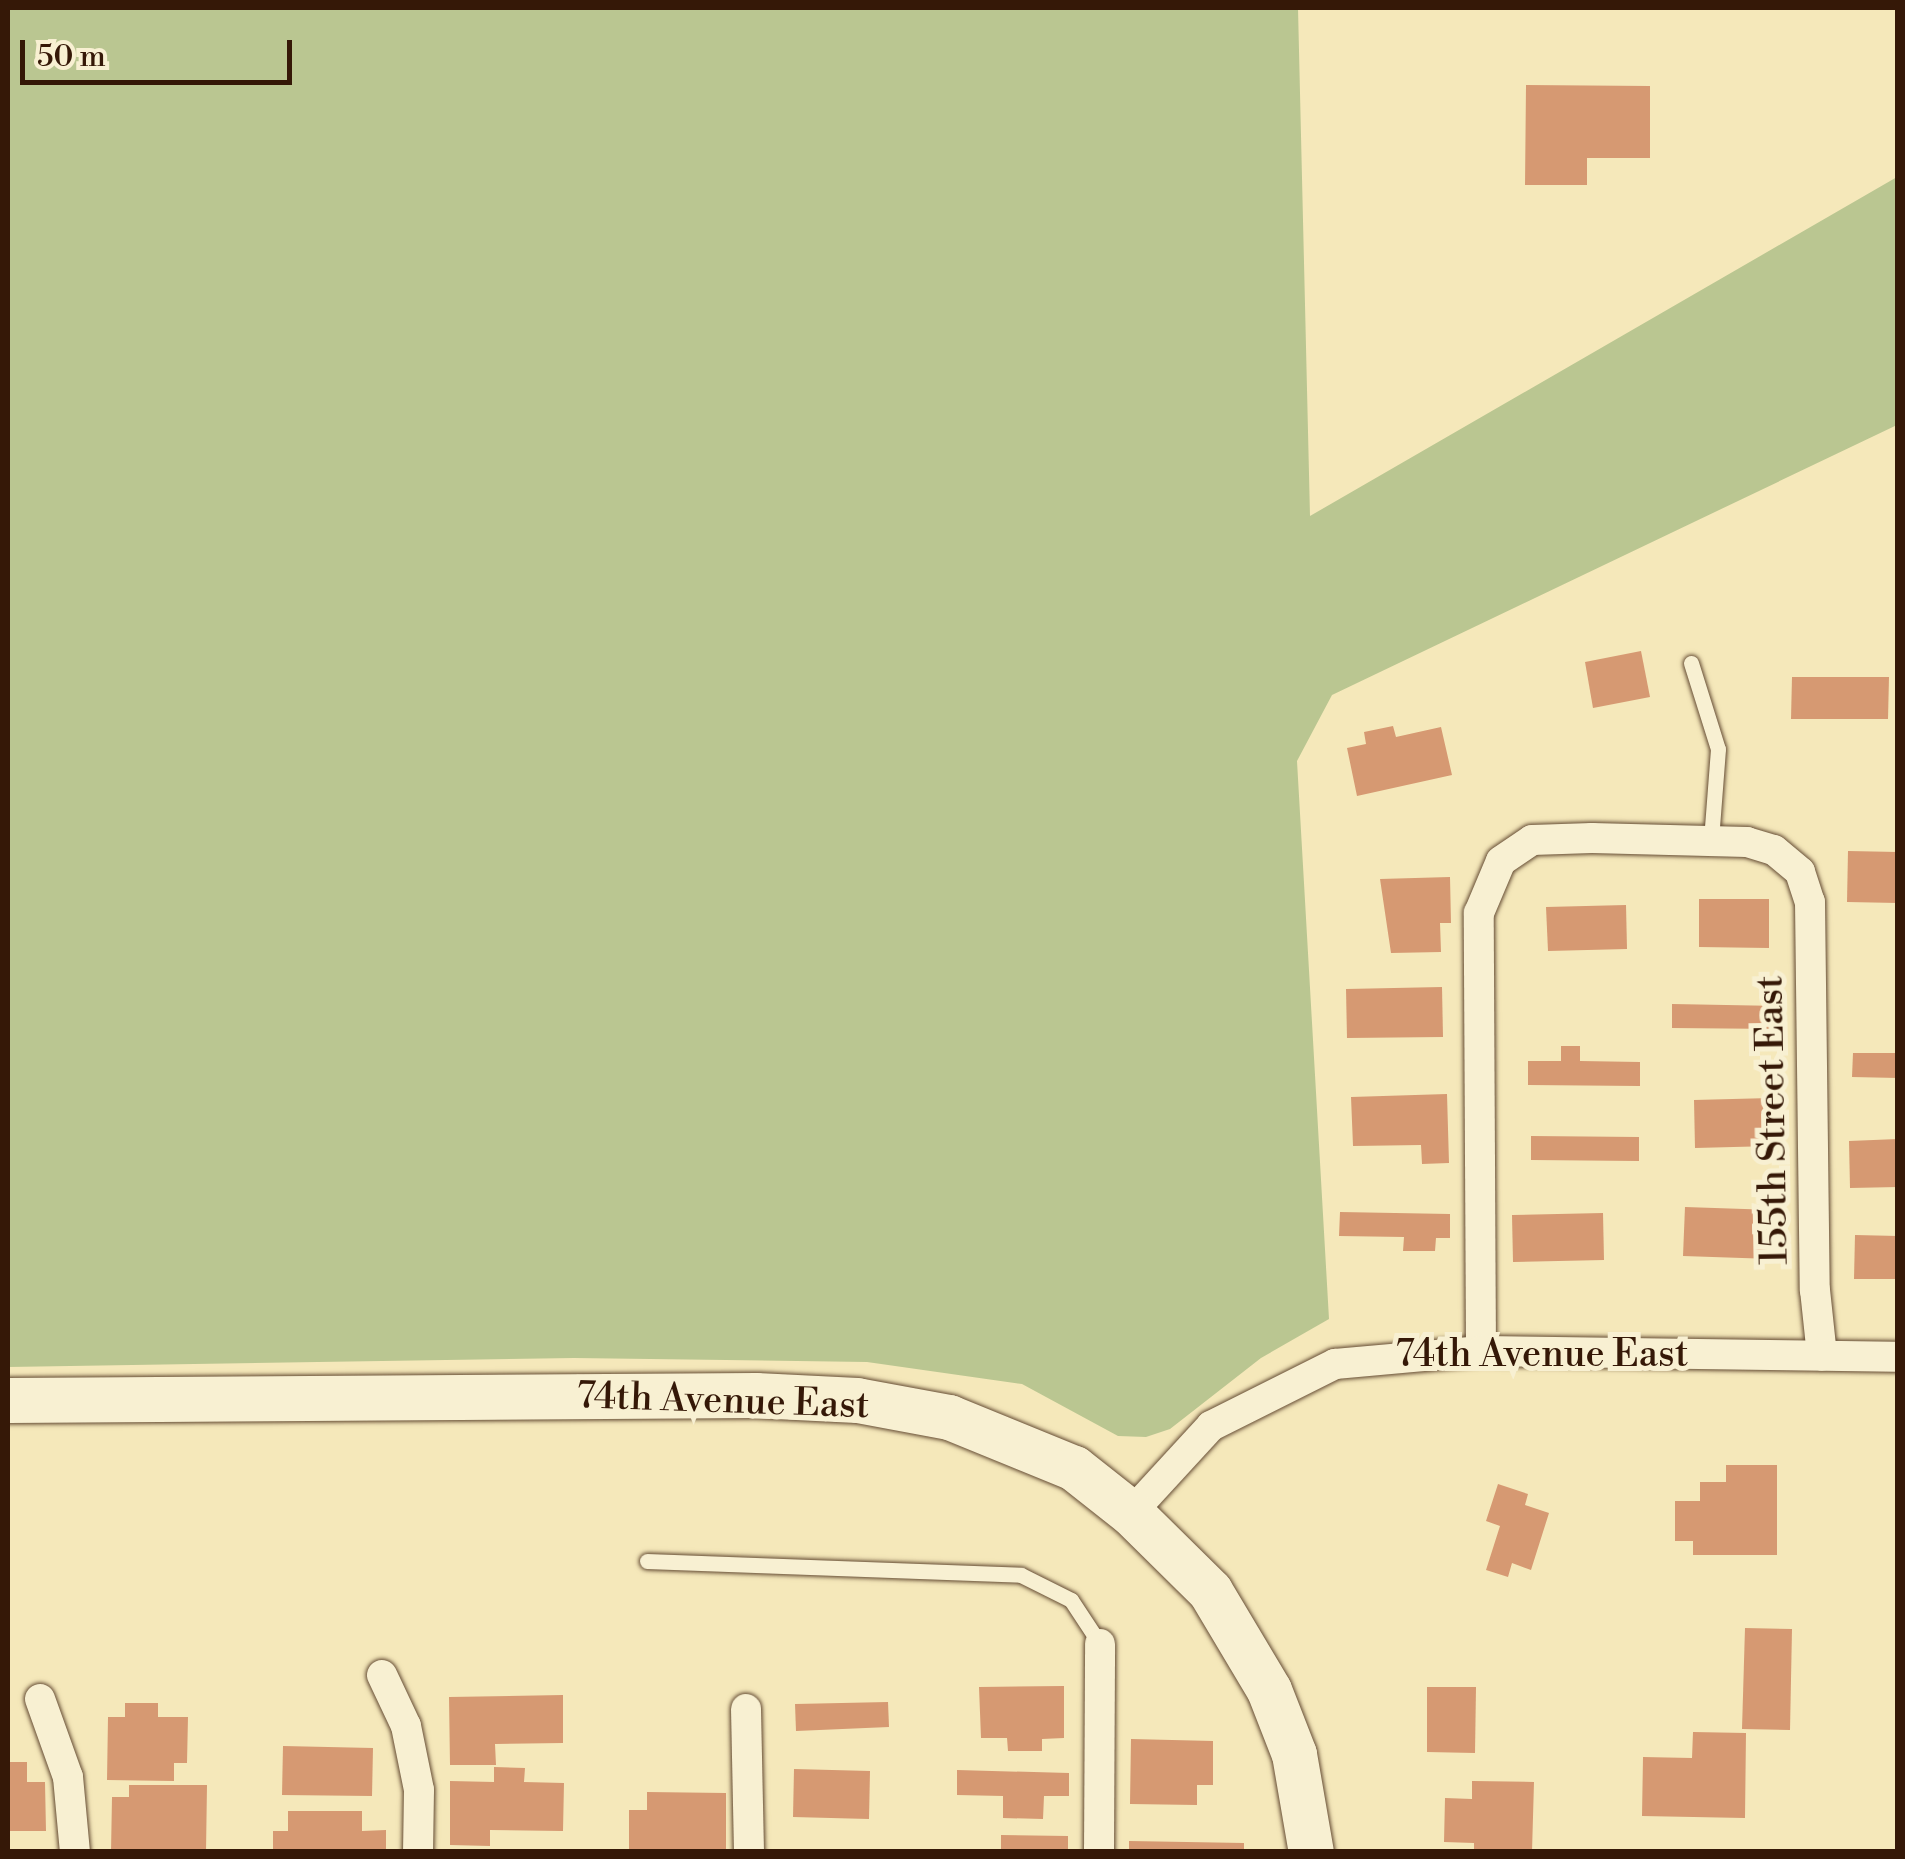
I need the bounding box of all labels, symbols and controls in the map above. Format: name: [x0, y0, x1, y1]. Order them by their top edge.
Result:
scale bar: [25, 20, 298, 82]
text: 50 m: [37, 38, 106, 76]
street label: 155th Street East: [1748, 975, 1798, 1265]
street label: 74th Avenue East: [1396, 1332, 1688, 1378]
street label: 74th Avenue East: [576, 1373, 870, 1429]

